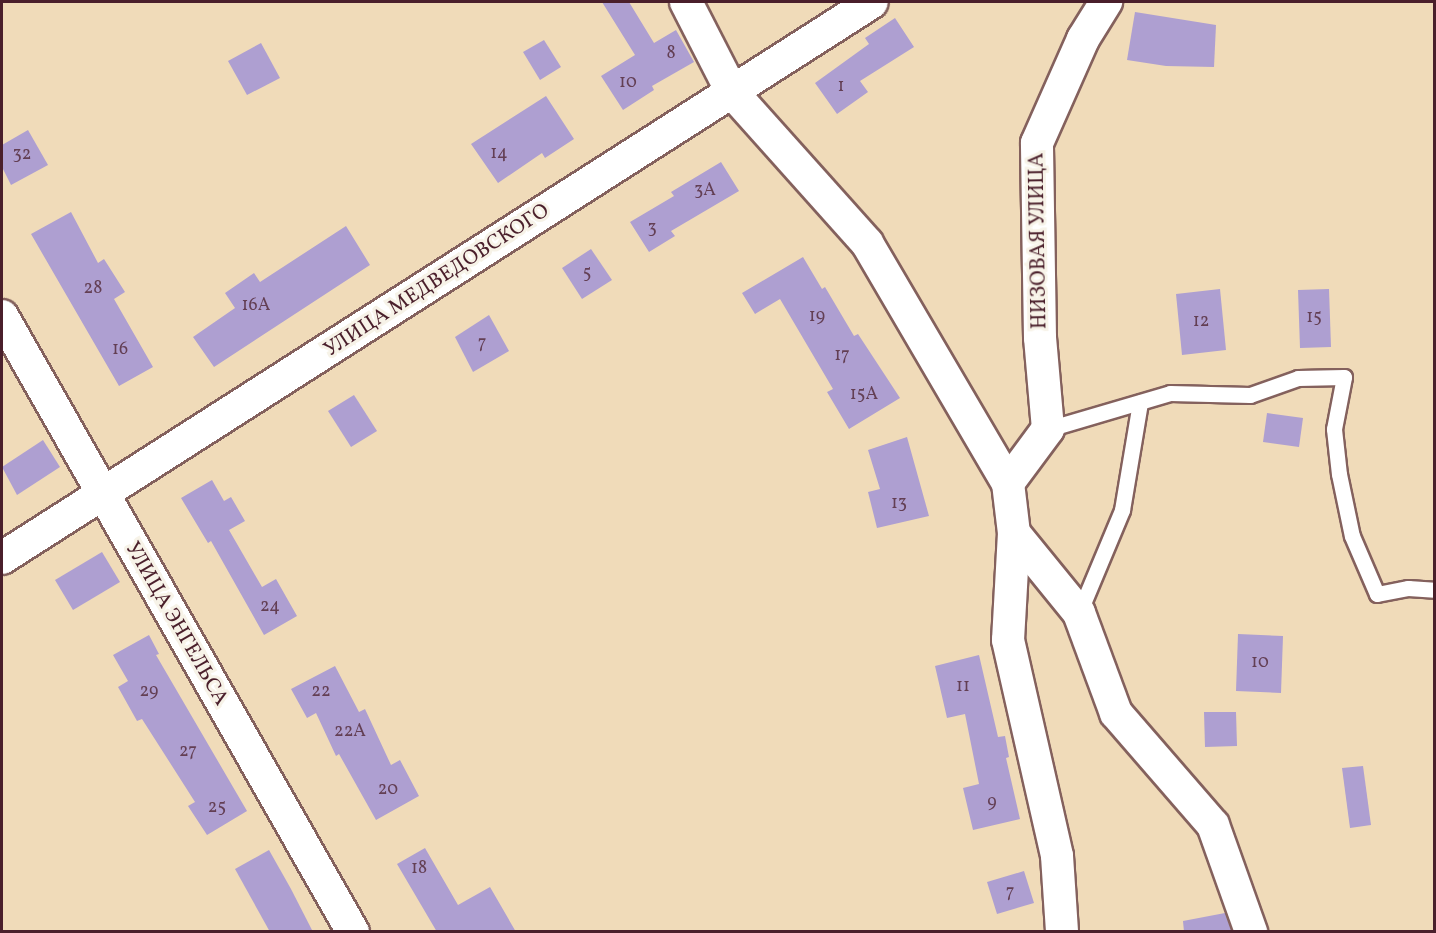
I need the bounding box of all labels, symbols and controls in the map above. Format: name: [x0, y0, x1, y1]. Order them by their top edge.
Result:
house number: 8: [666, 43, 676, 65]
house number: 10: [619, 72, 637, 94]
house number: 1: [838, 76, 844, 98]
house number: 14: [490, 143, 508, 165]
house number: 32: [13, 144, 31, 166]
street label: НИЗОВАЯ УЛИЦА: [1025, 153, 1053, 329]
house number: 3А: [694, 180, 716, 202]
street label: УЛИЦА МЕДВЕДОВСКОГО: [320, 199, 554, 363]
house number: 3: [647, 218, 657, 240]
house number: 5: [583, 263, 591, 285]
house number: 28: [84, 278, 102, 300]
house number: 16А: [242, 295, 270, 317]
house number: 19: [809, 306, 825, 328]
house number: 15: [1306, 307, 1322, 329]
house number: 12: [1193, 311, 1209, 333]
house number: 7: [478, 333, 486, 355]
house number: 16: [112, 339, 128, 361]
house number: 17: [834, 345, 850, 367]
house number: 15А: [850, 384, 878, 406]
house number: 13: [891, 493, 907, 515]
street label: УЛИЦА ЭНГЕЛЬСА: [119, 538, 233, 710]
house number: 24: [260, 596, 280, 618]
house number: 10: [1251, 652, 1269, 674]
house number: 11: [956, 676, 970, 698]
house number: 29: [140, 681, 158, 703]
house number: 22: [311, 681, 331, 703]
house number: 22А: [334, 721, 366, 743]
house number: 27: [179, 741, 197, 763]
house number: 20: [378, 779, 398, 801]
house number: 9: [987, 792, 997, 814]
house number: 25: [208, 797, 226, 819]
house number: 18: [411, 858, 427, 880]
house number: 7: [1006, 882, 1014, 904]

